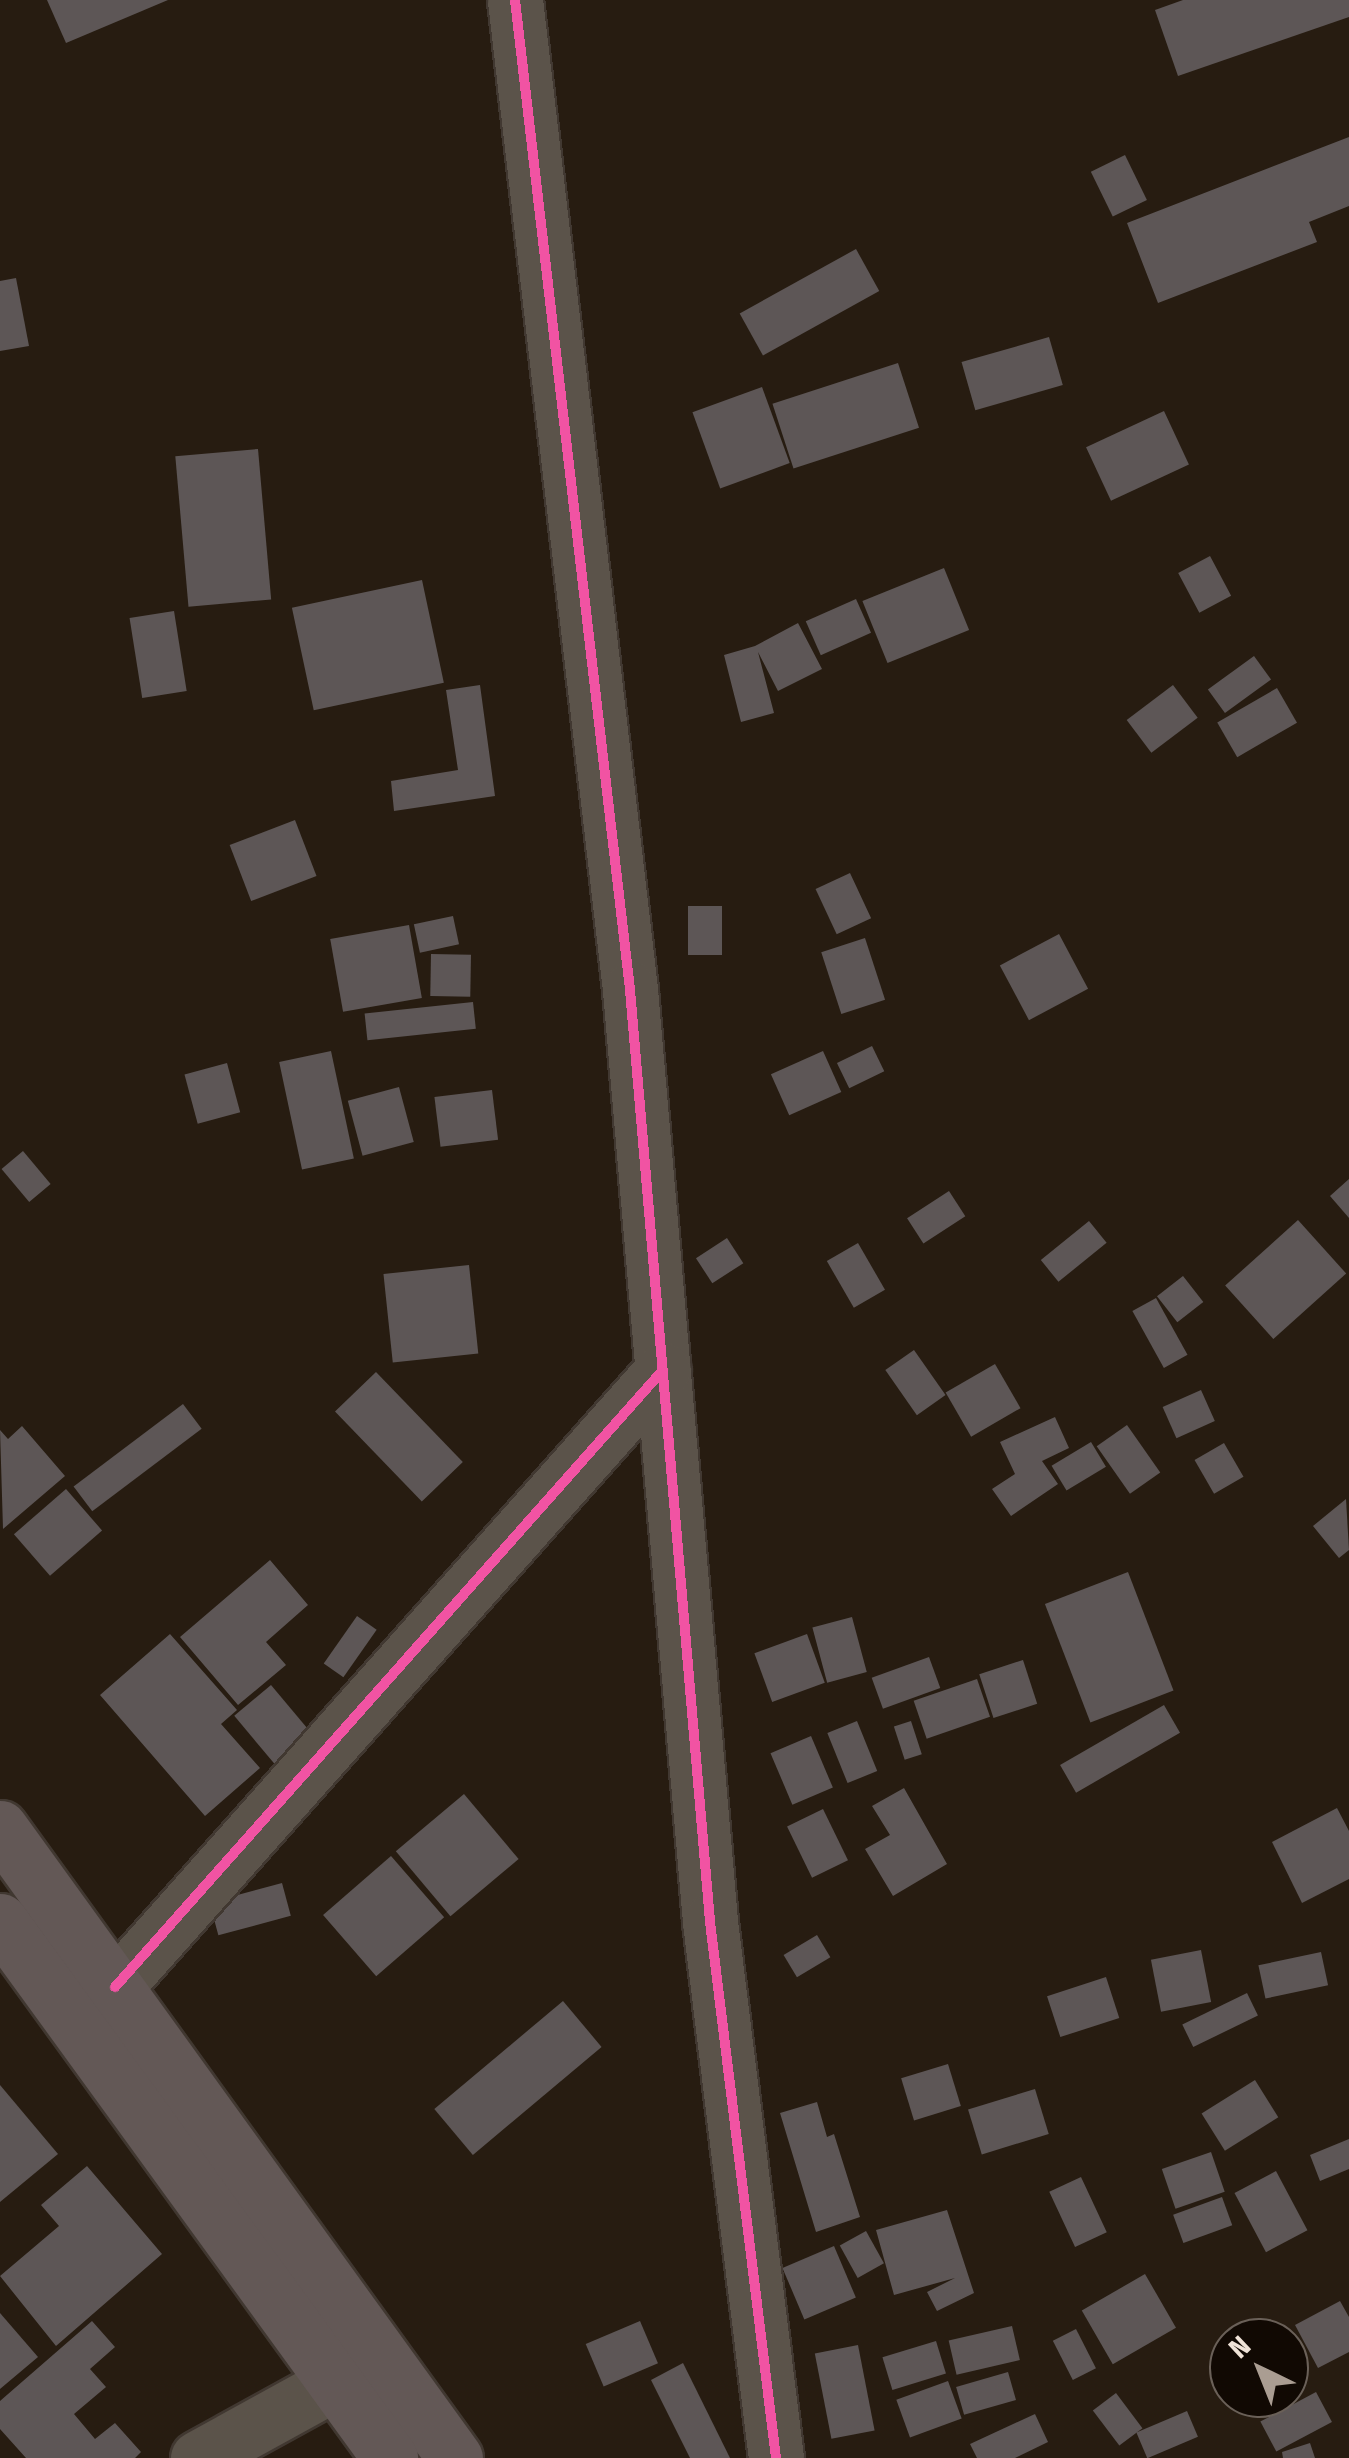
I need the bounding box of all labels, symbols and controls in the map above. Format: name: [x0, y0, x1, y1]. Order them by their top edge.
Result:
north arrow: [1209, 2318, 1309, 2418]
text: N: [1222, 2329, 1257, 2365]

